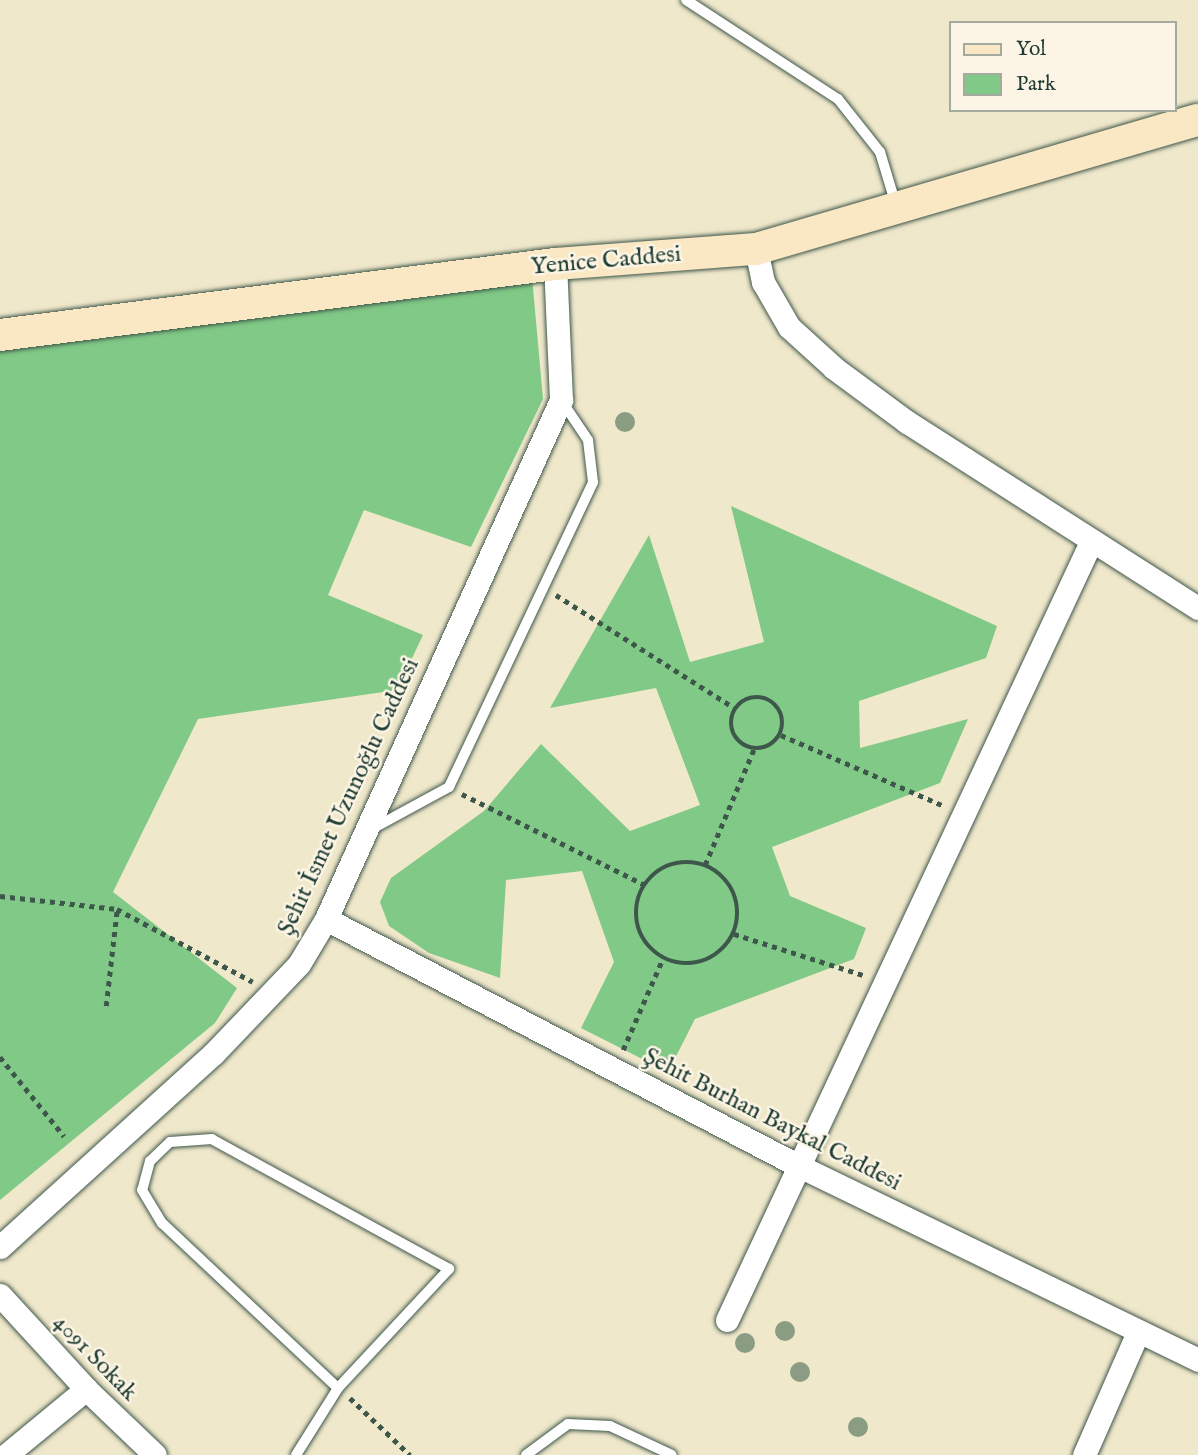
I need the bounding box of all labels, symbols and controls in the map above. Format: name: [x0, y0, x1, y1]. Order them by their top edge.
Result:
legend: [950, 21, 1177, 112]
text: Yol: [1016, 36, 1046, 63]
text: Park: [1016, 71, 1056, 98]
street label: Yenice Caddesi: [530, 240, 682, 282]
street label: Şehit İsmet Uzunoğlu Caddesi: [272, 654, 426, 940]
street label: Şehit Burhan Baykal Caddesi: [638, 1042, 906, 1198]
street label: 4091 Sokak: [47, 1309, 143, 1407]

